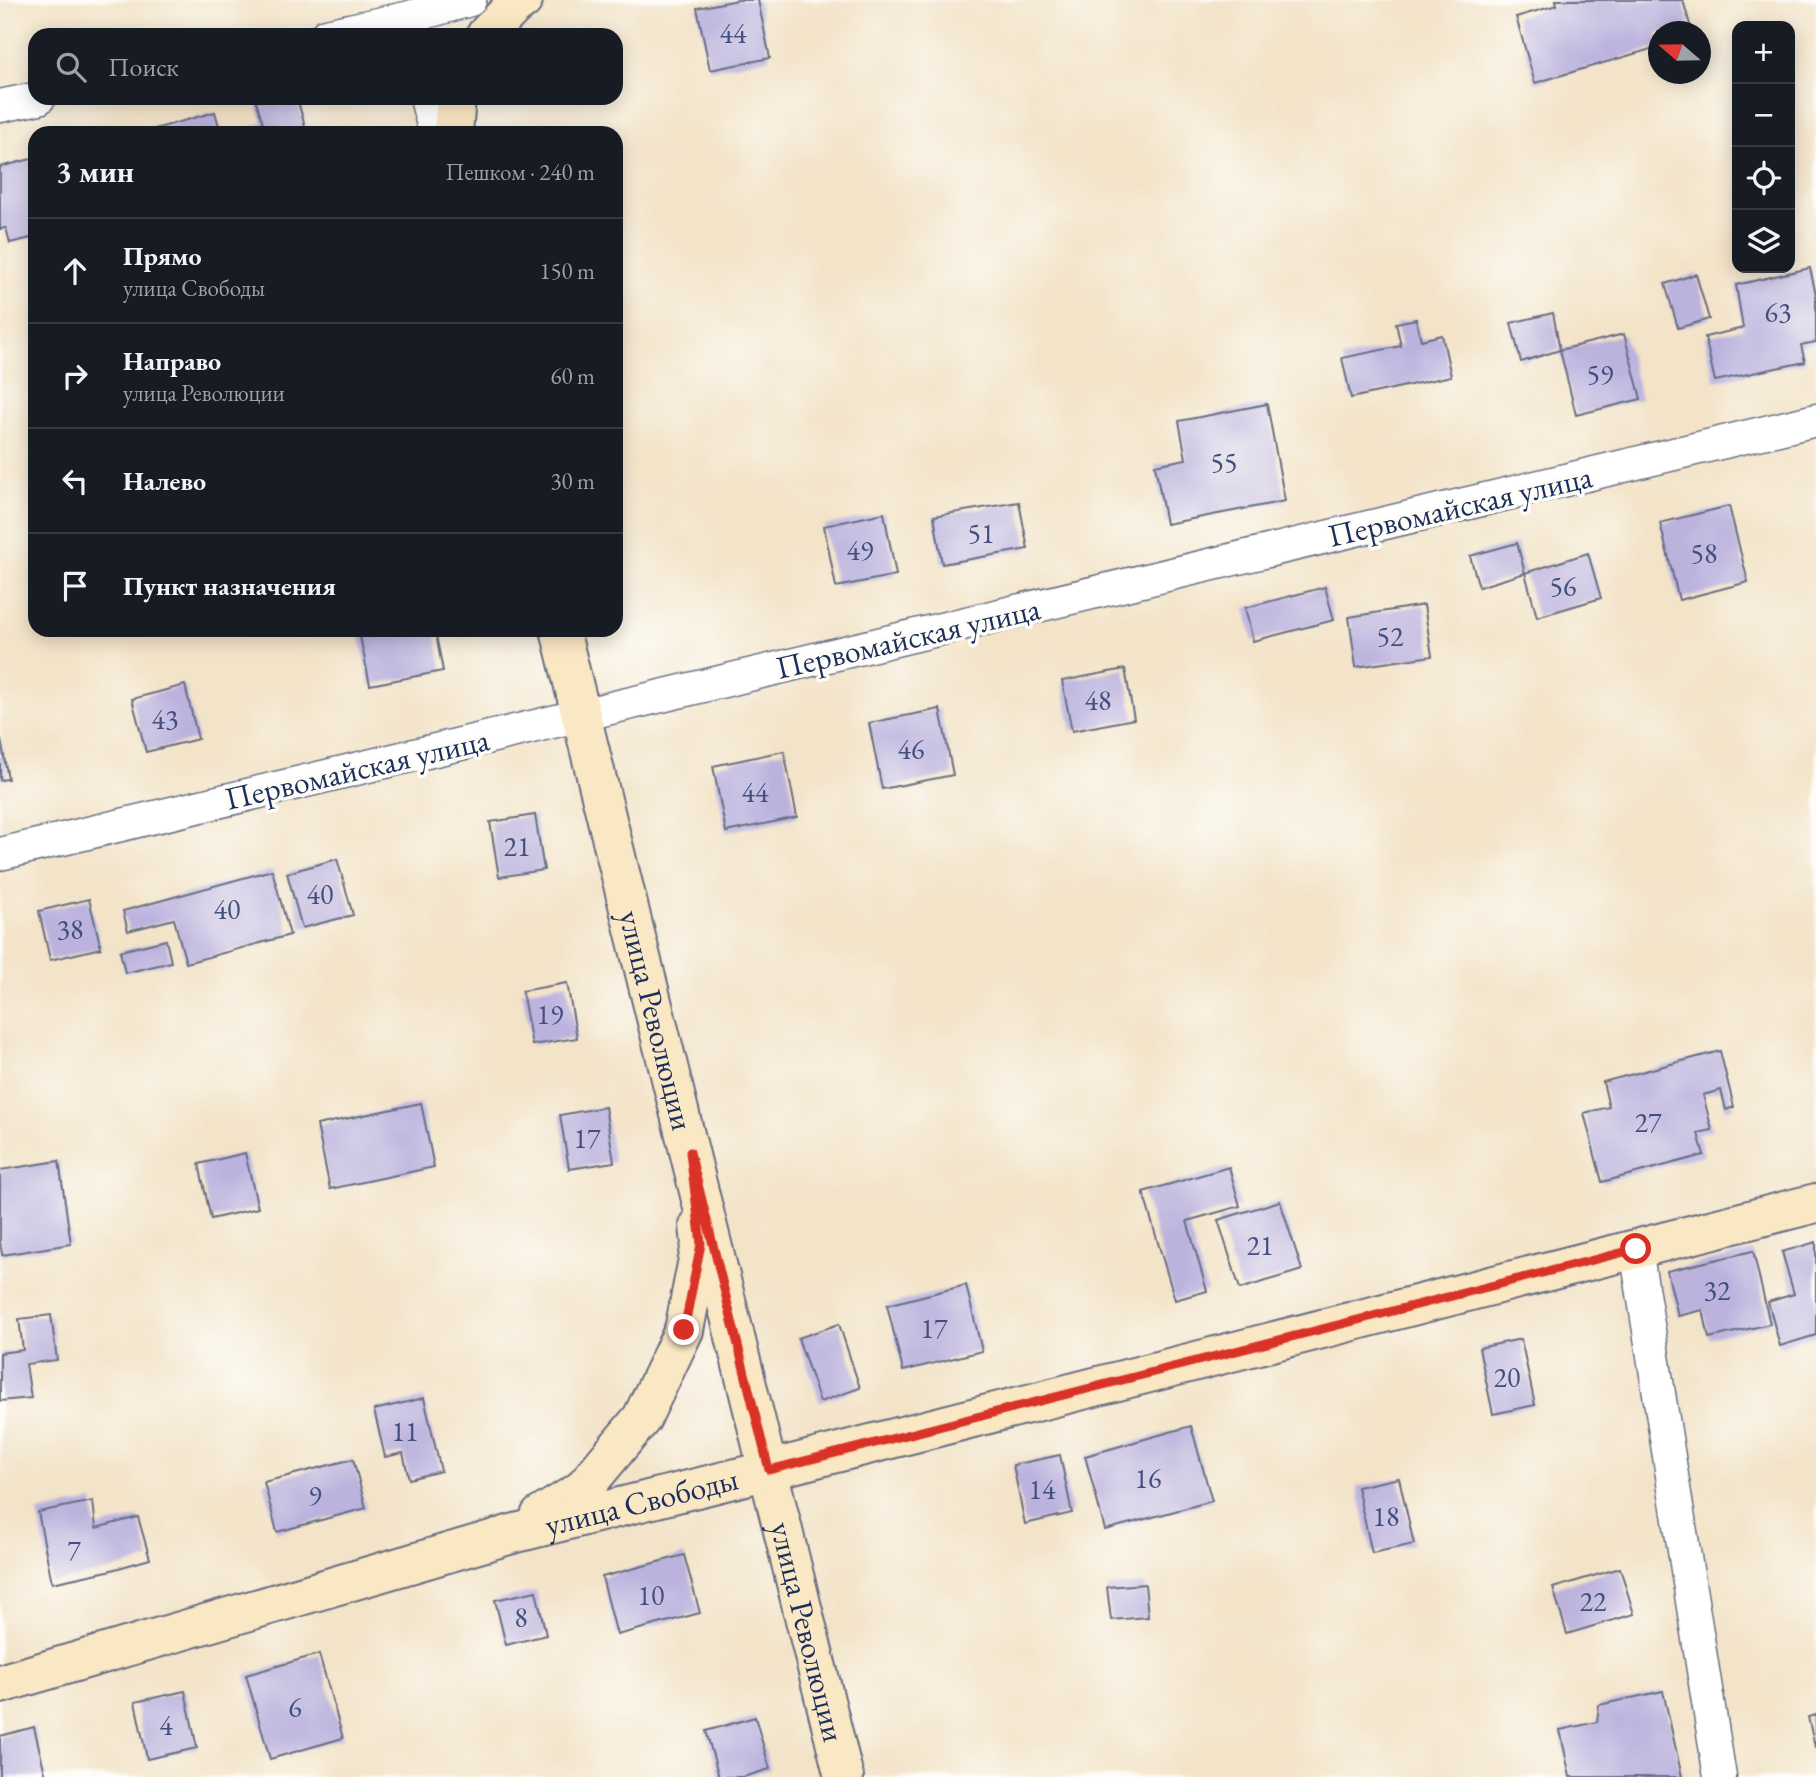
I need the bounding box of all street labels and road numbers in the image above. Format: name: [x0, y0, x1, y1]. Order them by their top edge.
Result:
street label: Первомайская улица: [1324, 455, 1596, 557]
street label: Первомайская улица: [772, 587, 1044, 689]
street label: Первомайская улица: [221, 718, 493, 820]
street label: улица Революции: [609, 906, 704, 1135]
street label: улица Свободы: [541, 1457, 742, 1546]
street label: улица Революции: [761, 1517, 855, 1746]

